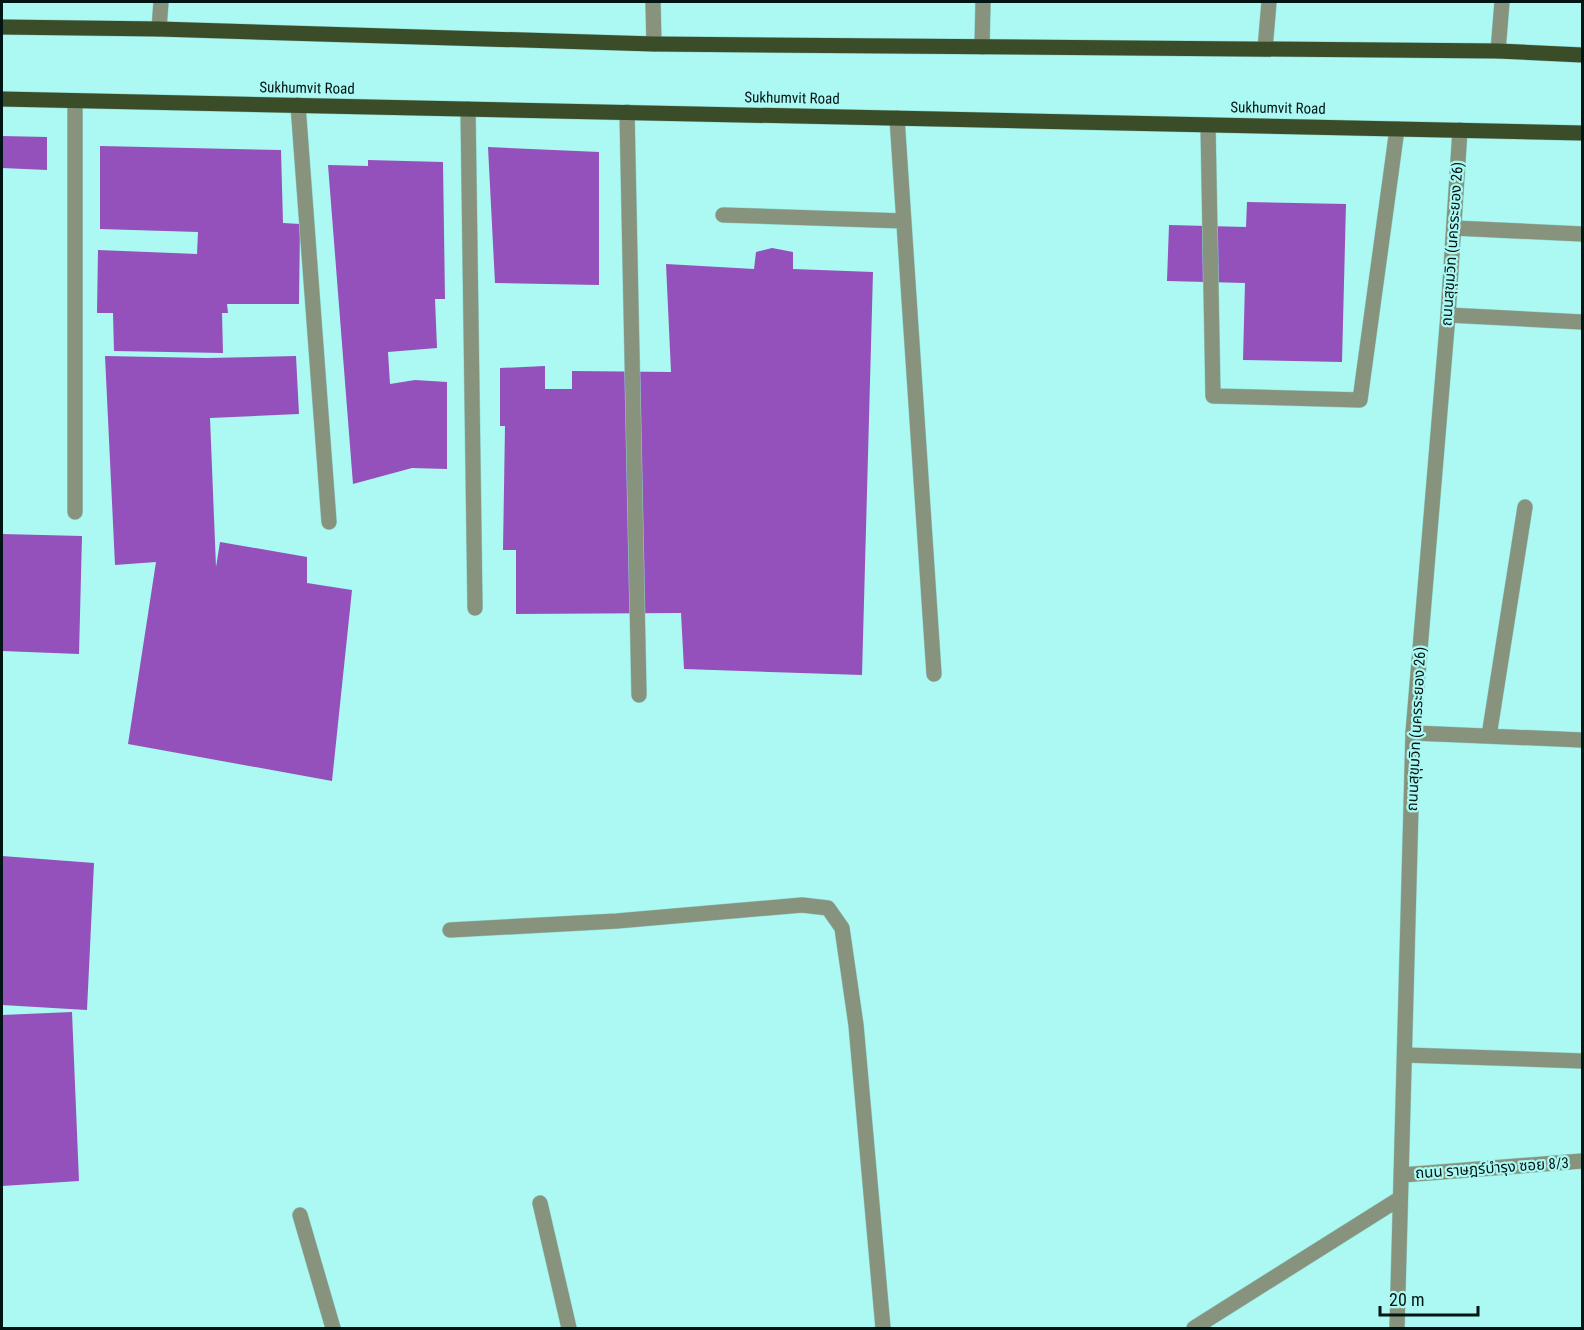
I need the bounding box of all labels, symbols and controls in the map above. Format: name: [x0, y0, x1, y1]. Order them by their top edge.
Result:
street label: Sukhumvit Road: [259, 78, 355, 98]
street label: Sukhumvit Road: [744, 88, 840, 108]
street label: Sukhumvit Road: [1230, 98, 1326, 118]
street label: ถนนสุขุมวิท (นครระยอง 26): [1437, 161, 1467, 327]
street label: ถนนสุขุมวิท (นครระยอง 26): [1403, 646, 1429, 812]
street label: ถนน ราษฎร์บำรุง ซอย 8/3: [1415, 1154, 1569, 1182]
scale bar: [1380, 1279, 1478, 1317]
text: 20 m: [1389, 1289, 1424, 1310]

